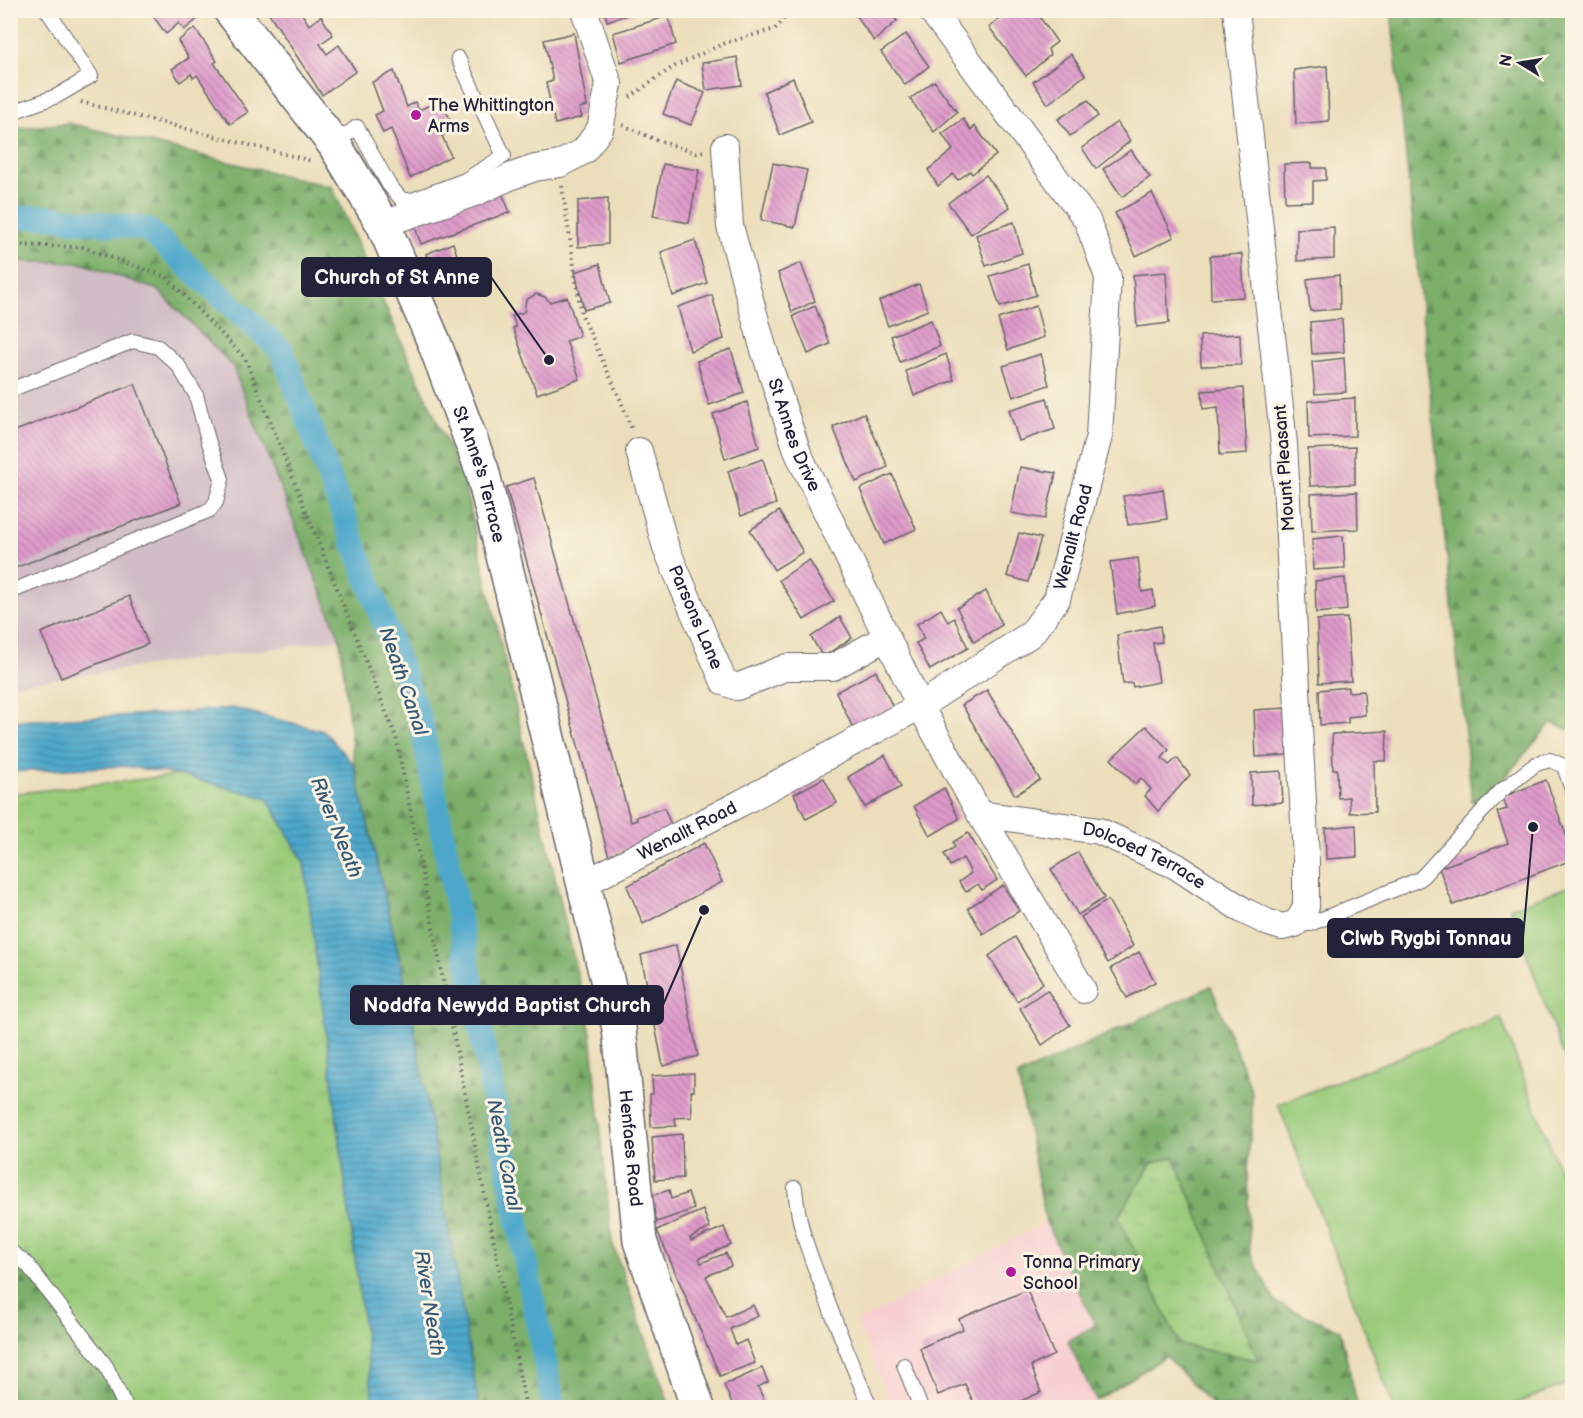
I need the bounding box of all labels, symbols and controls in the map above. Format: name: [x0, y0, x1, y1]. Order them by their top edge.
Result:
north arrow: [1490, 33, 1550, 93]
text: N: [1496, 53, 1517, 68]
place label: The Whittington Arms: [428, 95, 554, 137]
marker: The Whittington Arms: [409, 108, 423, 122]
callout: Church of St Anne: [302, 258, 491, 296]
text: Church of St Anne: [315, 266, 479, 290]
street label: St Annes Drive: [763, 376, 825, 495]
street label: St Anne's Terrace: [448, 403, 510, 545]
street label: Mount Pleasant: [1270, 403, 1299, 532]
street label: Wenallt Road: [1050, 482, 1097, 592]
street label: Parsons Lane: [664, 562, 727, 673]
water label: Neath Canal: [373, 624, 433, 740]
water label: River Neath: [305, 773, 367, 881]
street label: Wenallt Road: [634, 797, 740, 865]
street label: Dolcoed Terrace: [1081, 819, 1210, 894]
callout: Clwb Rygbi Tonnau: [1328, 919, 1523, 957]
text: Clwb Rygbi Tonnau: [1340, 927, 1512, 951]
callout: Noddfa Newydd Baptist Church: [351, 986, 663, 1024]
text: Noddfa Newydd Baptist Church: [363, 994, 651, 1018]
street label: Henfaes Road: [614, 1089, 647, 1208]
water label: Neath Canal: [481, 1097, 527, 1214]
water label: River Neath: [409, 1249, 449, 1358]
place label: Tonna Primary School: [1023, 1252, 1141, 1294]
marker: Tonna Primary School: [1004, 1265, 1018, 1279]

